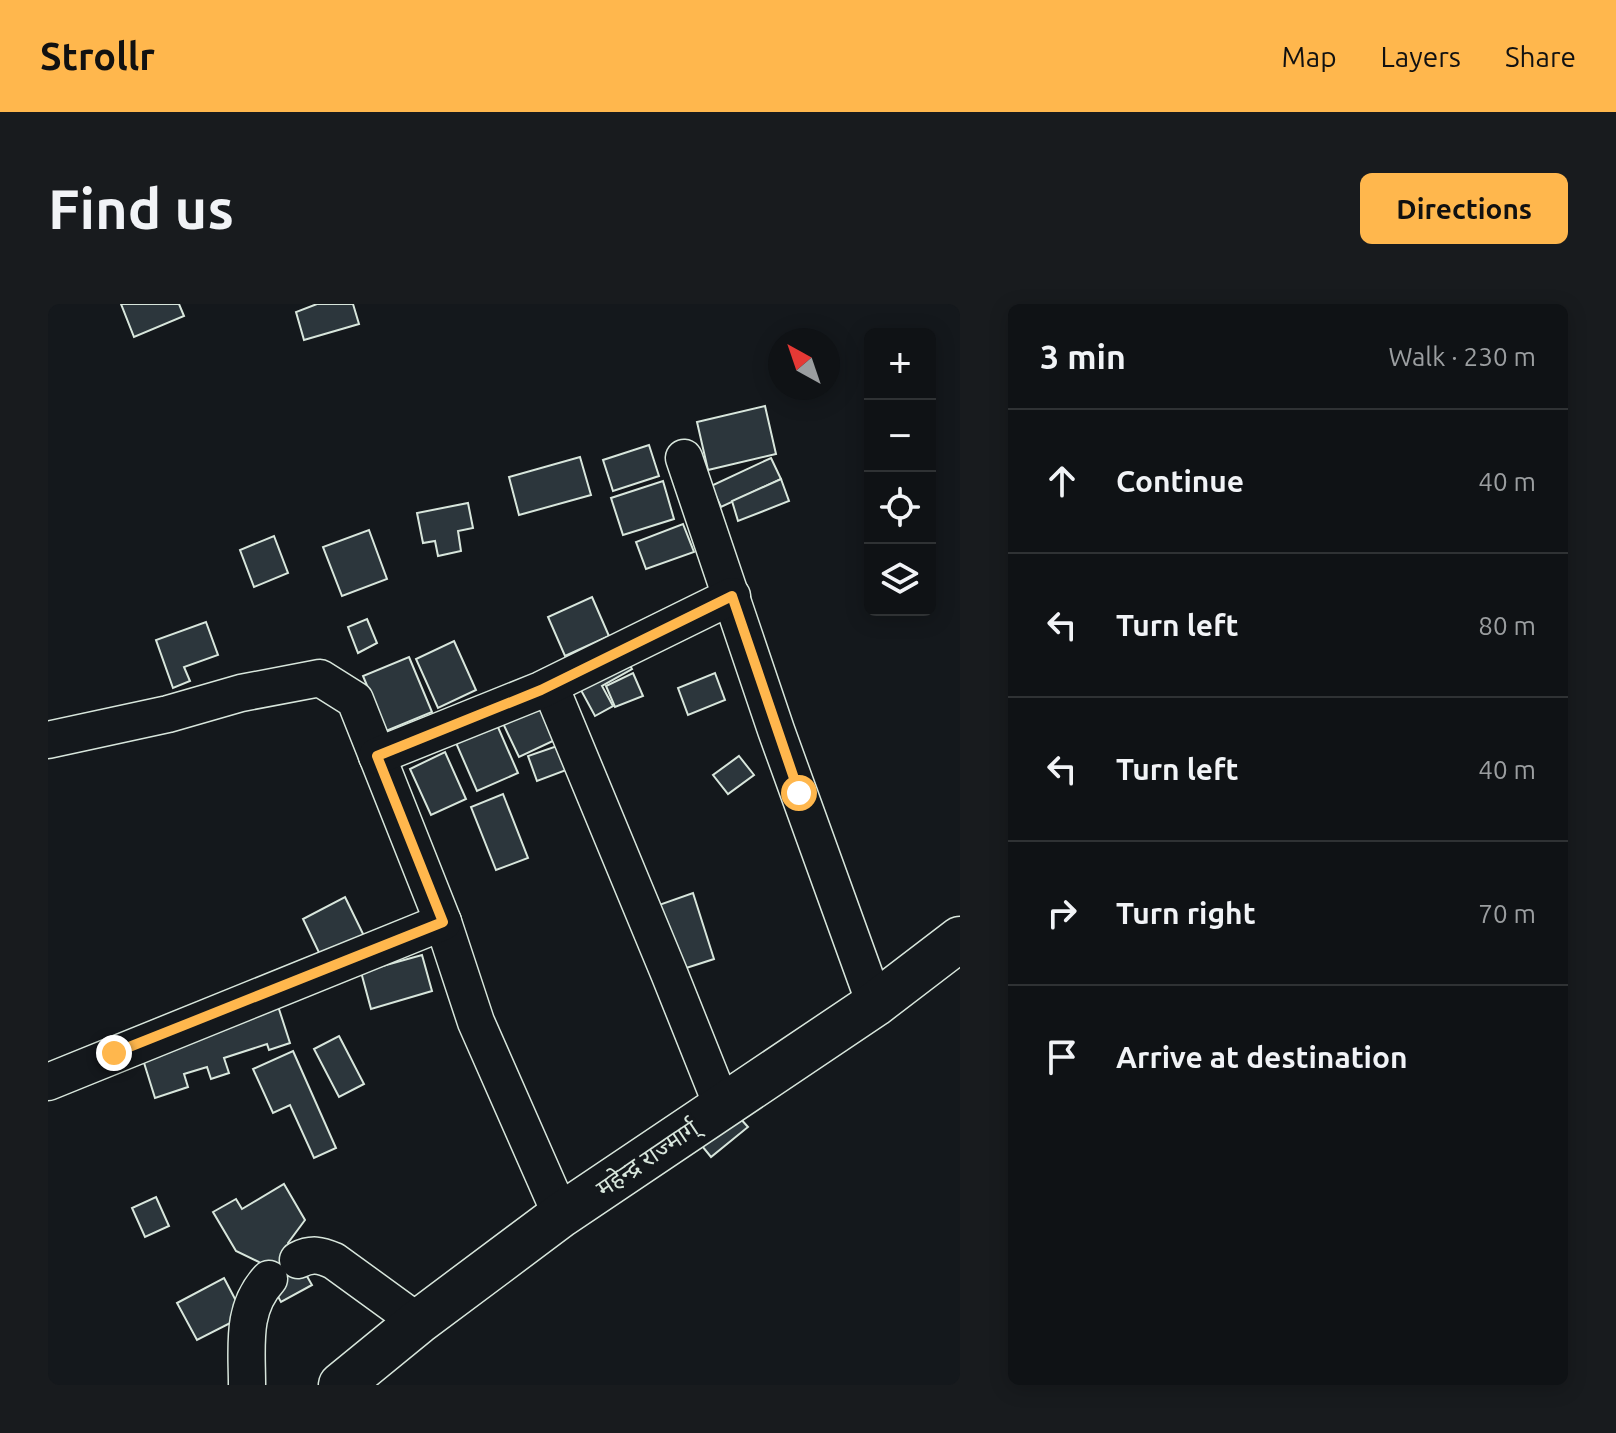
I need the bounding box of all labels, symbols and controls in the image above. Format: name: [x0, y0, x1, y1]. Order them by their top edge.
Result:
text: Strollr: [40, 35, 155, 77]
text: Map: [1281, 41, 1337, 72]
text: Layers: [1381, 41, 1461, 72]
text: Share: [1505, 41, 1576, 72]
button: Directions: [1360, 173, 1568, 244]
text: Find us: [48, 177, 234, 240]
north arrow: [768, 328, 840, 400]
map controls: [864, 328, 936, 616]
button: +: [864, 328, 936, 400]
text: 3 min: [1040, 337, 1126, 375]
text: Walk · 230 m: [1388, 342, 1536, 371]
button: −: [864, 400, 936, 472]
icon: ahead: [1040, 459, 1084, 503]
text: Continue: [1116, 464, 1244, 498]
text: 40 m: [1478, 467, 1536, 496]
button: locate: [864, 472, 936, 544]
button: layers: [864, 544, 936, 616]
icon: left: [1040, 603, 1084, 647]
text: Turn left: [1116, 608, 1238, 642]
text: 80 m: [1478, 611, 1536, 640]
icon: left: [1040, 747, 1084, 791]
text: Turn left: [1116, 752, 1238, 786]
text: 40 m: [1478, 755, 1536, 784]
route start: [781, 775, 817, 811]
icon: right: [1040, 891, 1084, 935]
text: Turn right: [1116, 896, 1256, 930]
text: 70 m: [1478, 899, 1536, 928]
route end: [96, 1035, 132, 1071]
icon: arrive: [1040, 1035, 1084, 1079]
text: Arrive at destination: [1116, 1040, 1408, 1074]
street label: महेन्द्र राज्मार्ग्: [591, 1112, 707, 1203]

